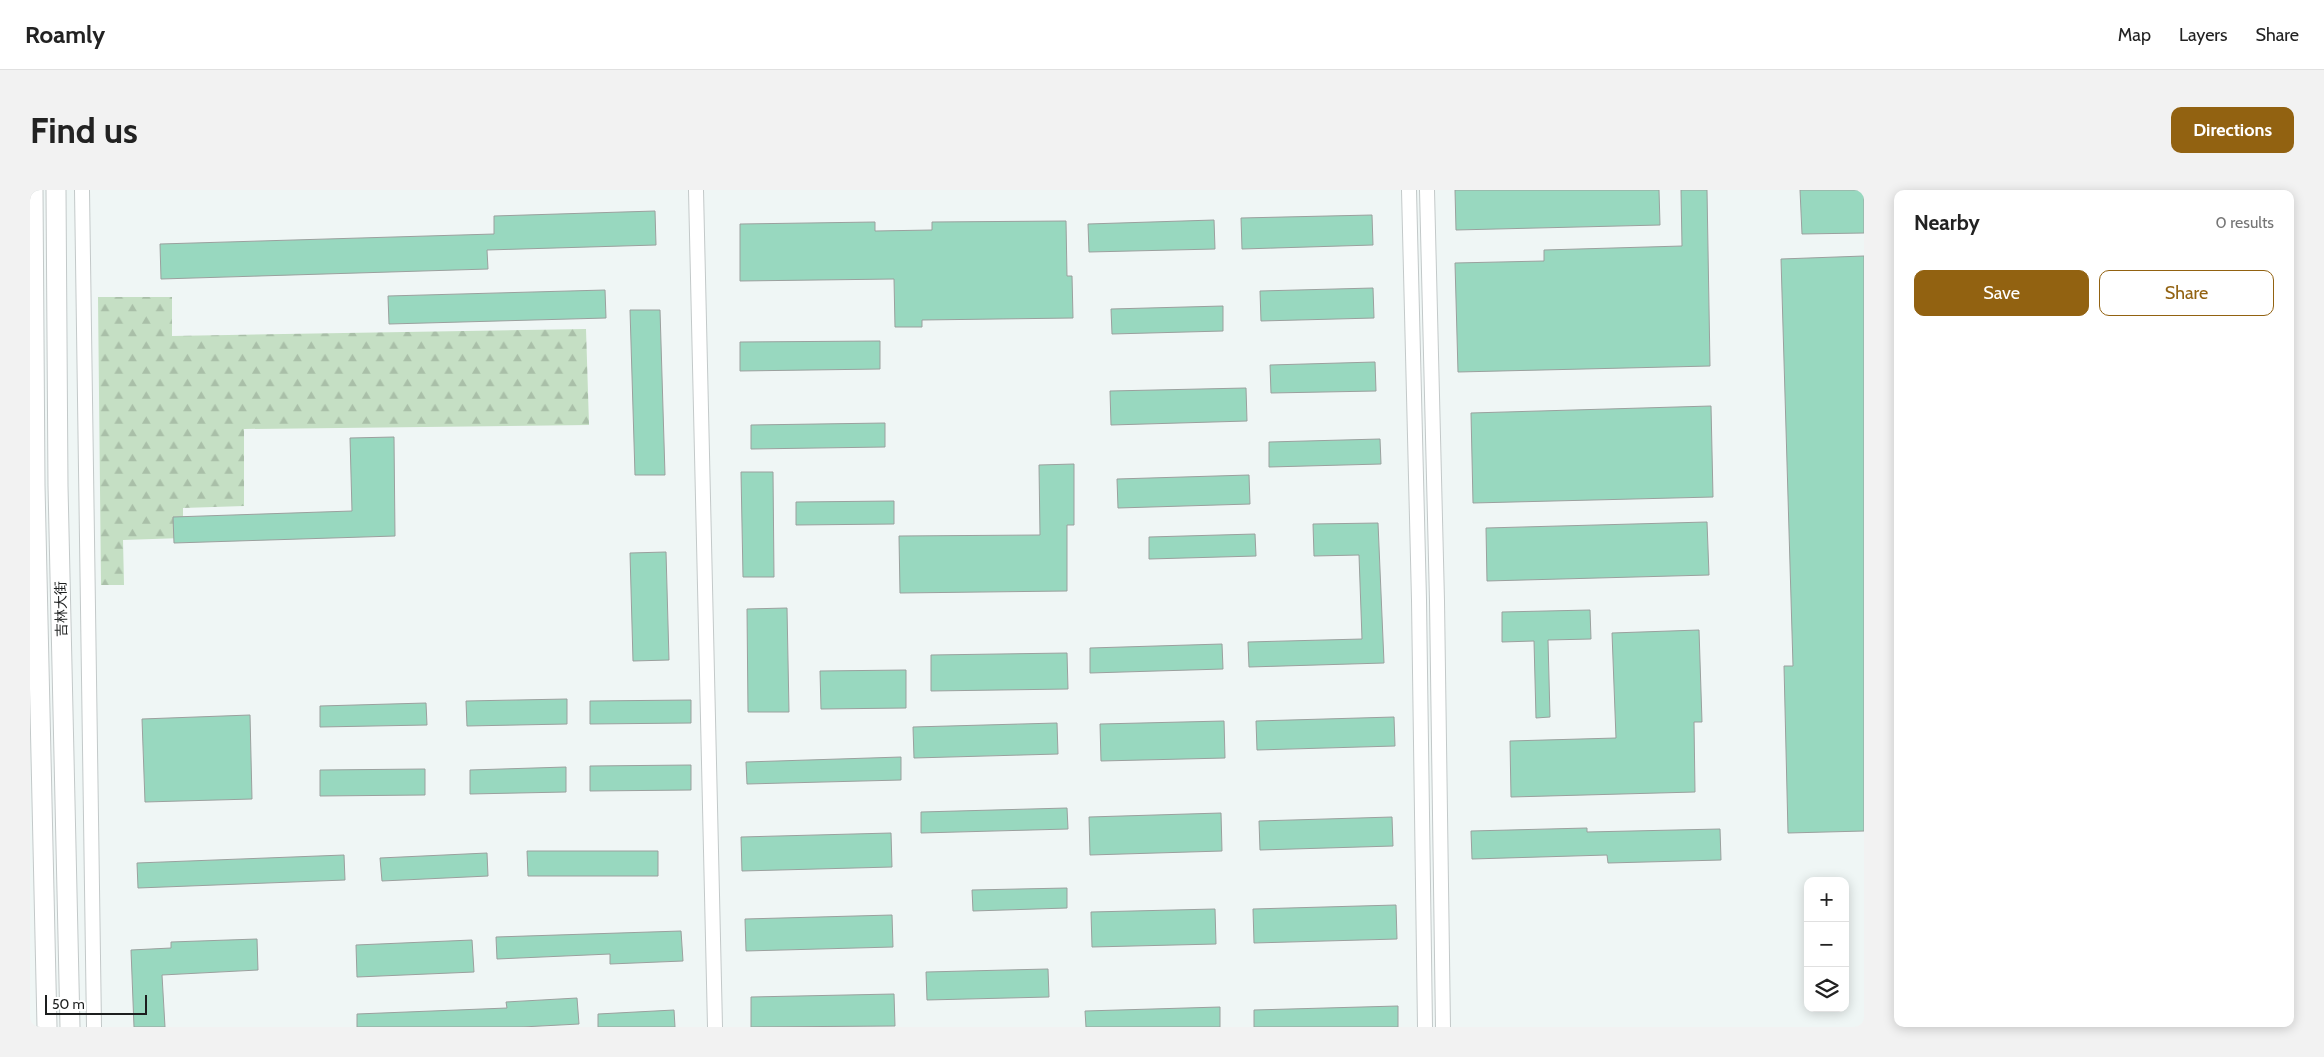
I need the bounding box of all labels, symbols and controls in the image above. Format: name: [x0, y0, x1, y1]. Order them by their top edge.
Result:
text: Roamly: [25, 20, 105, 49]
text: Map: [2118, 24, 2151, 46]
text: Layers: [2179, 24, 2228, 46]
text: Share: [2256, 24, 2299, 46]
button: Directions: [2171, 107, 2294, 153]
text: Find us: [30, 109, 138, 152]
text: Nearby: [1914, 210, 1980, 235]
text: 0 results: [2215, 213, 2274, 232]
button: Save: [1914, 270, 2089, 316]
button: Share: [2099, 270, 2274, 316]
street label: 吉林大街: [52, 581, 70, 637]
map controls: [1804, 877, 1849, 1012]
button: +: [1804, 877, 1849, 922]
button: −: [1804, 922, 1849, 967]
button: layers: [1804, 967, 1849, 1012]
scale bar: [45, 992, 148, 1015]
text: 50 m: [52, 995, 85, 1013]

